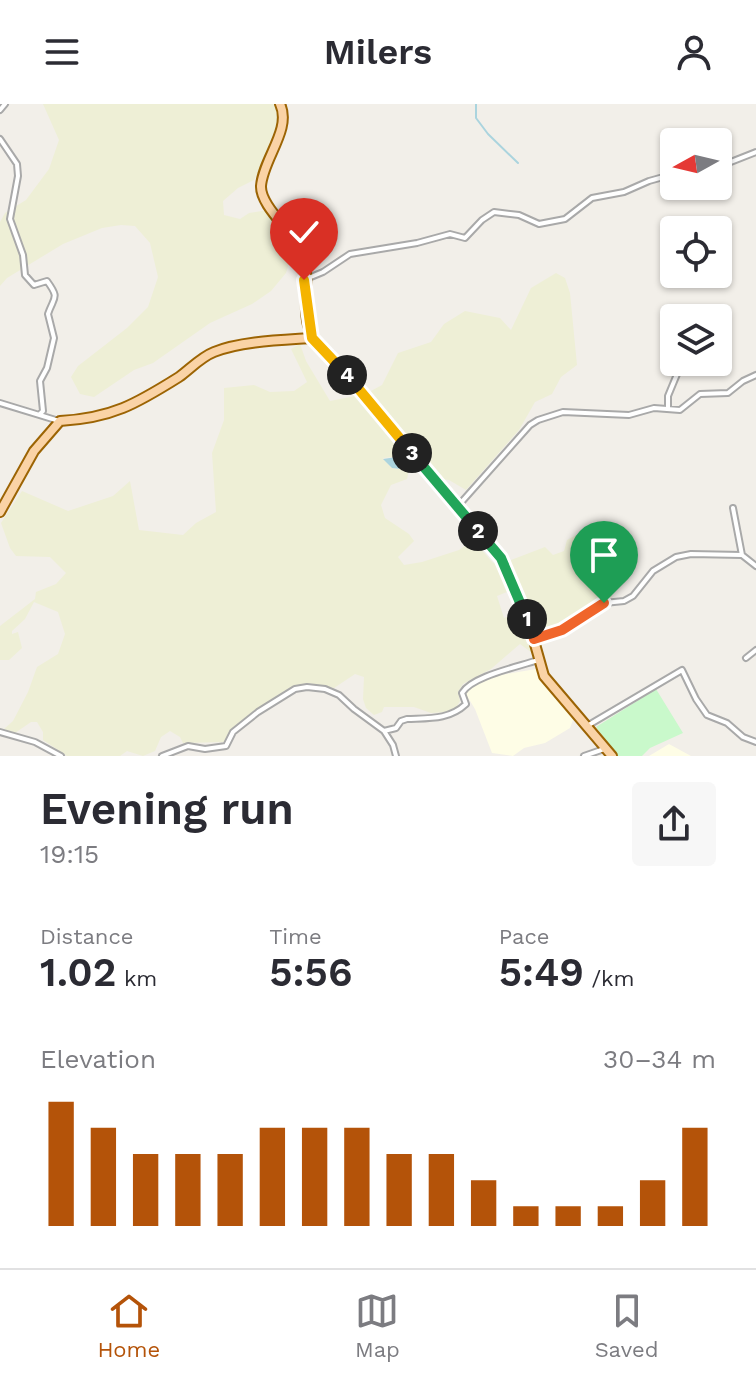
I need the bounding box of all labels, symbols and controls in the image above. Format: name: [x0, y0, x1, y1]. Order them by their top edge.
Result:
icon: menu: [40, 30, 84, 74]
icon: person: [672, 30, 716, 74]
text: Milers: [324, 31, 432, 73]
north arrow: [660, 128, 732, 200]
map controls: [660, 128, 732, 376]
pin: [270, 198, 338, 280]
icon: check: [282, 210, 326, 254]
button: locate: [660, 216, 732, 288]
button: layers: [660, 304, 732, 376]
pin: 4: [327, 355, 367, 395]
text: 4: [340, 362, 354, 387]
pin: 3: [392, 433, 432, 473]
text: 3: [405, 440, 419, 465]
pin: 2: [458, 511, 498, 551]
text: 2: [471, 518, 485, 543]
pin: [570, 521, 638, 603]
icon: arrive: [582, 533, 626, 577]
pin: 1: [507, 599, 547, 639]
text: 1: [522, 606, 532, 631]
button: share: [632, 782, 716, 866]
text: Evening run: [40, 783, 294, 835]
text: 19:15: [40, 839, 99, 869]
text: Distance: [40, 924, 134, 949]
text: Time: [269, 924, 322, 949]
text: Pace: [499, 924, 550, 949]
text: 1.02: [40, 949, 116, 996]
text: 5:56: [269, 949, 352, 996]
text: 5:49: [499, 949, 584, 996]
text: km: [116, 966, 157, 991]
text: /km: [584, 966, 635, 991]
text: Elevation: [40, 1044, 156, 1074]
text: 30–34 m: [603, 1044, 716, 1074]
tab: Home: [97, 1289, 160, 1362]
tab: Map: [355, 1289, 400, 1362]
tab: Saved: [595, 1289, 659, 1362]

